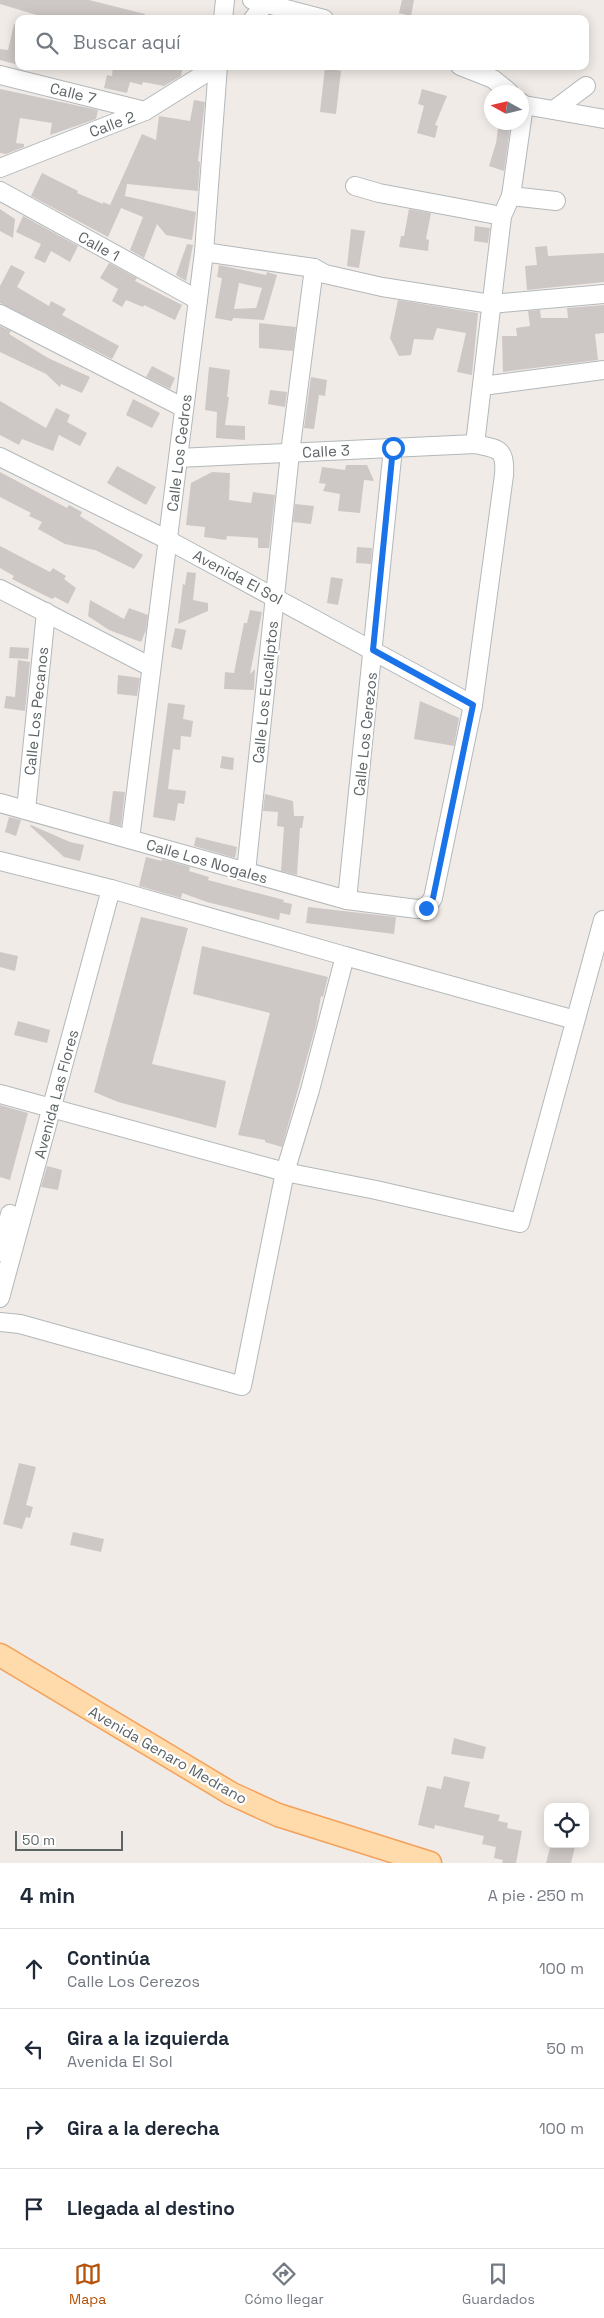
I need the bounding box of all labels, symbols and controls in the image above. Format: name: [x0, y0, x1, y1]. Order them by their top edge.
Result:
search box: [15, 15, 589, 70]
icon: search: [33, 29, 61, 57]
text: Buscar aquí: [73, 30, 181, 55]
street label: Calle 7: [48, 78, 98, 108]
north arrow: [484, 85, 529, 130]
street label: Calle 2: [86, 107, 138, 141]
street label: Calle 1: [75, 227, 123, 265]
street label: Calle Los Cedros: [162, 393, 196, 513]
route start: [382, 437, 405, 460]
street label: Calle 3: [302, 440, 350, 462]
street label: Avenida El Sol: [190, 545, 286, 609]
street label: Calle Los Eucaliptos: [248, 620, 282, 764]
street label: Calle Los Pecanos: [20, 646, 52, 776]
street label: Calle Los Cerezos: [349, 671, 381, 797]
street label: Calle Los Nogales: [144, 835, 270, 887]
route end: [415, 897, 438, 920]
street label: Avenida Las Flores: [30, 1027, 82, 1160]
street label: Avenida Genaro Medrano: [85, 1702, 251, 1808]
map controls: [544, 1803, 589, 1848]
button: locate: [544, 1803, 589, 1848]
scale bar: [15, 1828, 122, 1851]
text: 50 m: [22, 1831, 55, 1849]
text: 4 min: [20, 1882, 75, 1909]
text: A pie · 250 m: [488, 1885, 584, 1906]
text: Continúa: [67, 1946, 150, 1971]
icon: ahead: [20, 1955, 48, 1983]
text: 100 m: [539, 1958, 584, 1979]
text: Calle Los Cerezos: [67, 1971, 200, 1992]
text: Gira a la izquierda: [67, 2026, 229, 2051]
icon: left: [20, 2035, 48, 2063]
text: 50 m: [546, 2038, 584, 2059]
text: Avenida El Sol: [67, 2051, 173, 2072]
icon: right: [20, 2115, 48, 2143]
text: Gira a la derecha: [67, 2116, 219, 2141]
text: 100 m: [539, 2118, 584, 2139]
icon: arrive: [20, 2195, 48, 2223]
text: Llegada al destino: [67, 2196, 235, 2221]
tab: Mapa: [69, 2260, 106, 2308]
tab: Cómo llegar: [244, 2260, 324, 2308]
tab: Guardados: [462, 2260, 535, 2308]

